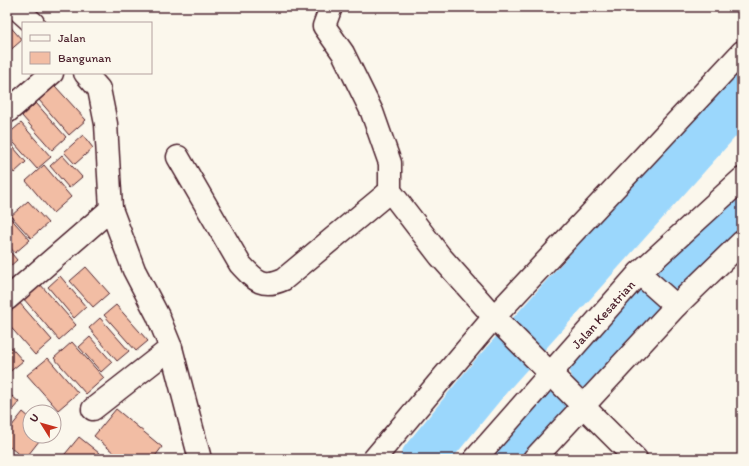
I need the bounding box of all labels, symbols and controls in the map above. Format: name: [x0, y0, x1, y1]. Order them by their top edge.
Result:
legend: [22, 22, 152, 74]
text: Jalan: [58, 31, 86, 45]
text: Bangunan: [58, 51, 111, 65]
street label: Jalan Kesatrian: [569, 277, 638, 352]
north arrow: [22, 404, 62, 444]
text: U: [27, 411, 42, 425]

